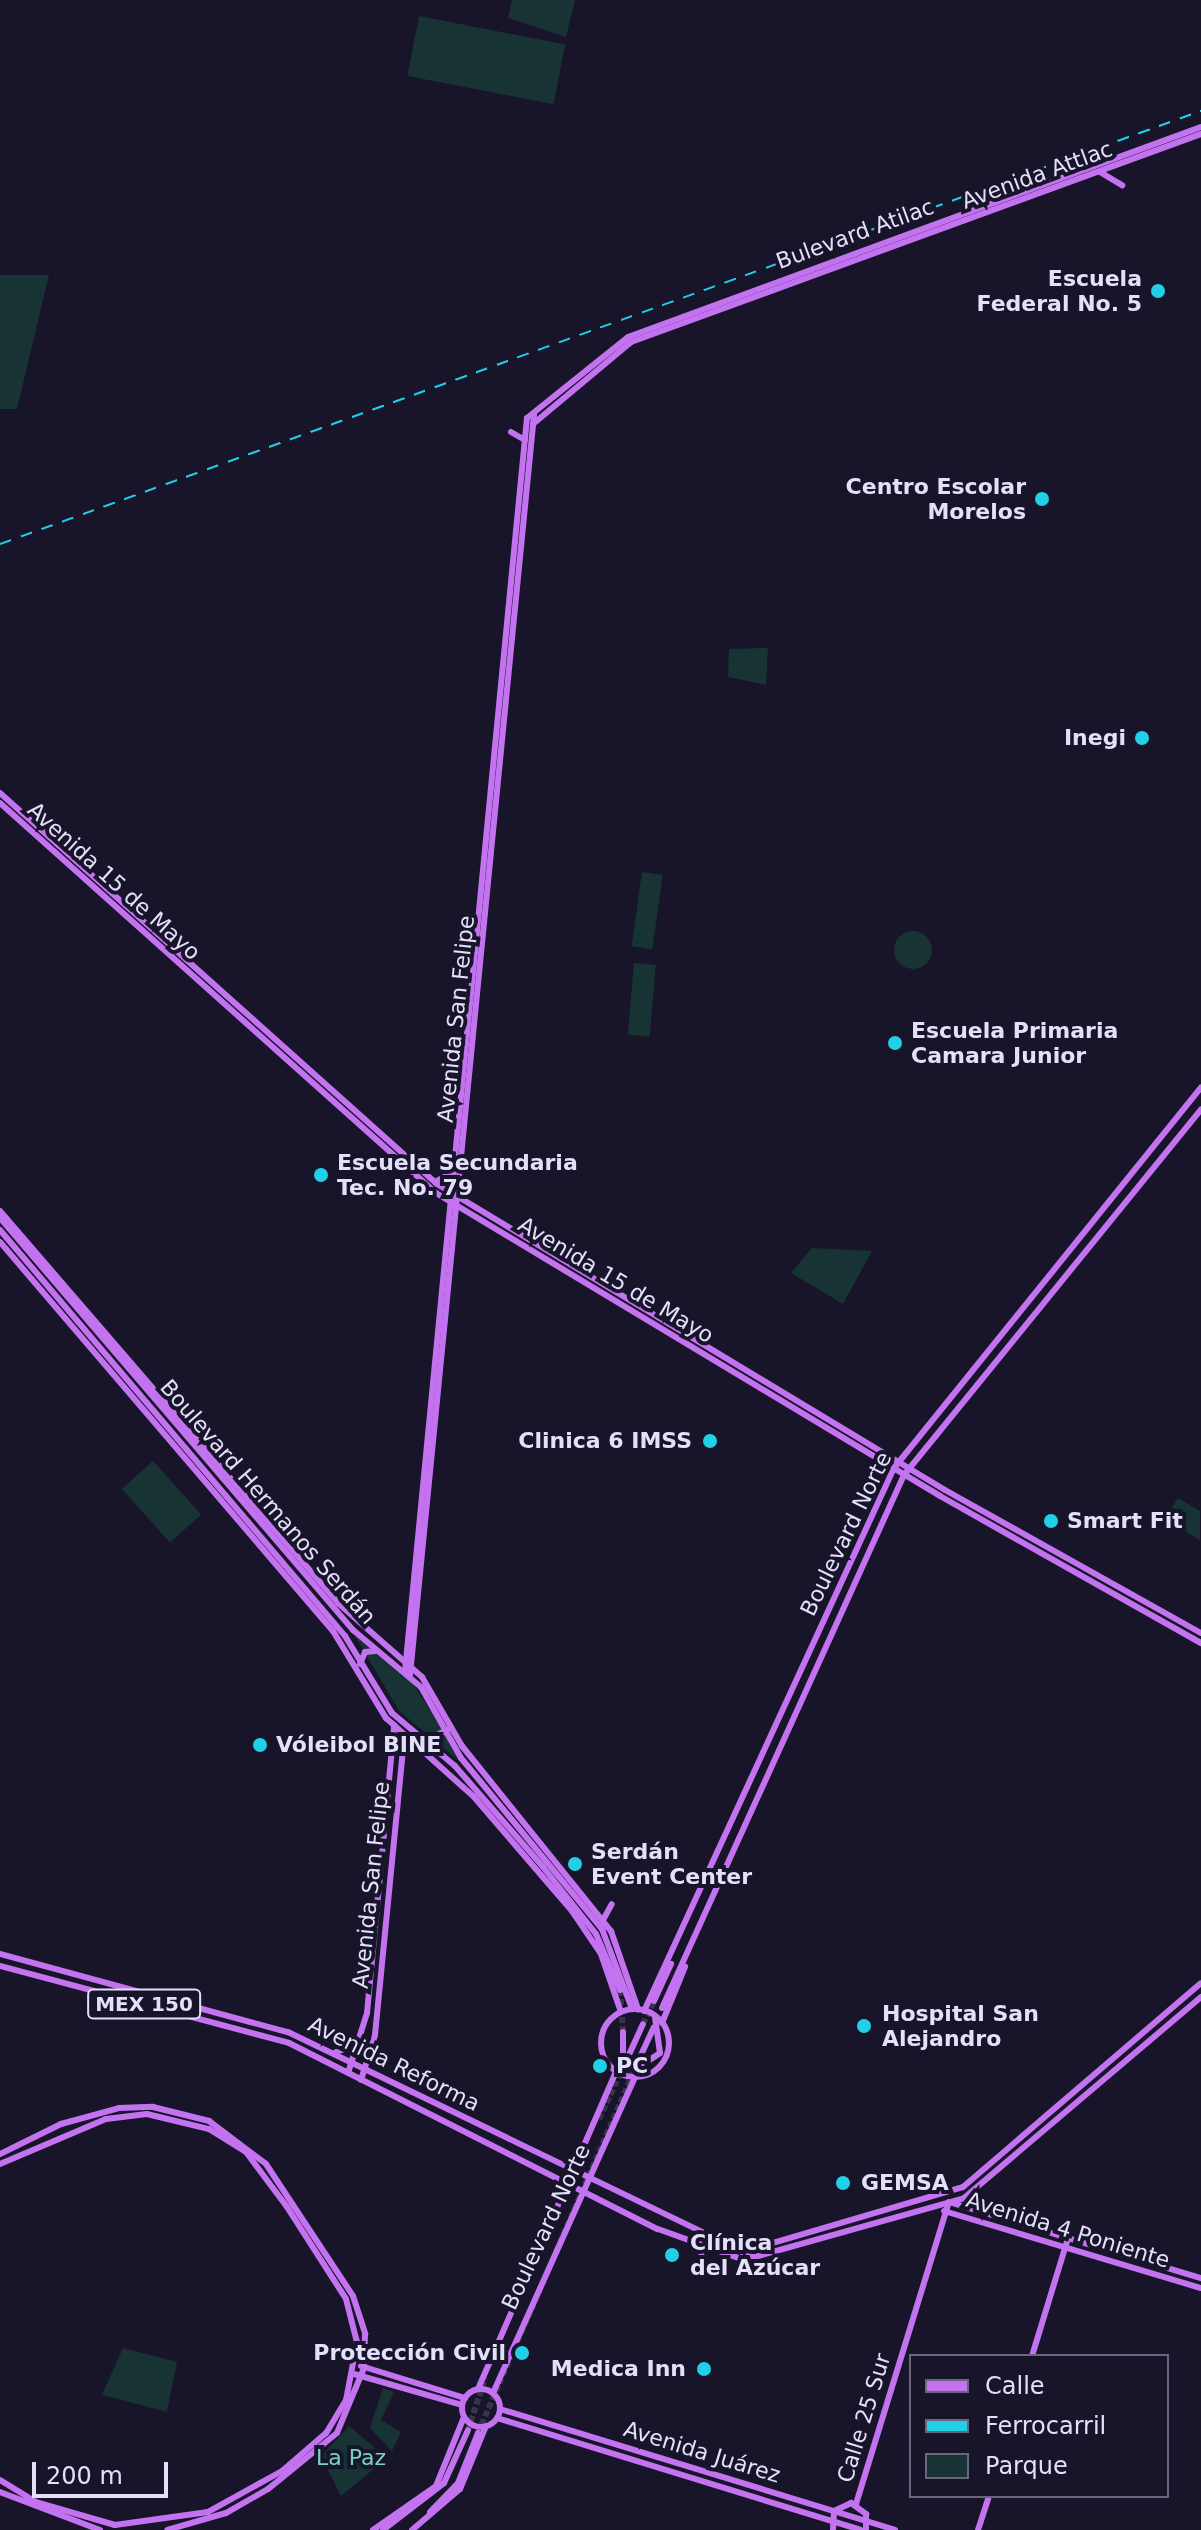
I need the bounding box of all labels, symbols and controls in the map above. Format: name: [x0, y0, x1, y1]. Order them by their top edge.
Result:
street label: Avenida Attlac: [958, 136, 1116, 214]
street label: Bulevard Atilac: [773, 193, 937, 275]
place label: Escuela Federal No. 5: [977, 265, 1142, 316]
marker: Escuela Federal No. 5: [1149, 282, 1167, 300]
place label: Centro Escolar Morelos: [846, 473, 1026, 524]
marker: Centro Escolar Morelos: [1033, 490, 1051, 508]
place label: Inegi: [1064, 725, 1126, 751]
marker: Inegi: [1133, 729, 1151, 747]
street label: Avenida 15 de Mayo: [22, 797, 206, 965]
street label: Avenida San Felipe: [432, 914, 480, 1124]
place label: Escuela Primaria Camara Junior: [911, 1017, 1118, 1068]
marker: Escuela Primaria Camara Junior: [886, 1034, 904, 1052]
place label: Escuela Secundaria Tec. No. 79: [337, 1149, 578, 1200]
marker: Escuela Secundaria Tec. No. 79: [312, 1166, 330, 1184]
street label: Avenida 15 de Mayo: [514, 1211, 718, 1349]
street label: Boulevard Hermanos Serdán: [155, 1374, 381, 1630]
place label: Clinica 6 IMSS: [518, 1428, 692, 1454]
marker: Clinica 6 IMSS: [699, 1430, 721, 1452]
street label: Boulevard Norte: [795, 1448, 897, 1620]
place label: Smart Fit: [1067, 1508, 1183, 1534]
marker: Smart Fit: [1042, 1512, 1060, 1530]
place label: Vóleibol BINE: [276, 1732, 441, 1758]
marker: Vóleibol BINE: [251, 1736, 269, 1754]
street label: Avenida San Felipe: [347, 1780, 395, 1990]
place label: Serdán Event Center: [591, 1838, 752, 1890]
marker: Serdán Event Center: [566, 1855, 584, 1873]
road number: MEX 150: [86, 1988, 202, 2020]
place label: Hospital San Alejandro: [882, 2000, 1039, 2052]
street label: Avenida Reforma: [304, 2011, 484, 2117]
marker: Hospital San Alejandro: [853, 2015, 875, 2037]
place label: PC: [616, 2053, 648, 2079]
marker: PC: [591, 2057, 609, 2075]
street label: Boulevard Norte: [496, 2140, 596, 2314]
place label: GEMSA: [861, 2170, 949, 2196]
marker: GEMSA: [832, 2172, 854, 2194]
street label: Avenida 4 Poniente: [963, 2186, 1173, 2274]
place label: Clínica del Azúcar: [690, 2229, 820, 2280]
marker: Clínica del Azúcar: [661, 2244, 683, 2266]
place label: Protección Civil: [313, 2340, 506, 2366]
marker: Protección Civil: [513, 2344, 531, 2362]
street label: Calle 25 Sur: [832, 2350, 896, 2486]
legend: [909, 2354, 1169, 2498]
place label: Medica Inn: [551, 2356, 686, 2382]
marker: Medica Inn: [693, 2358, 715, 2380]
text: Calle: [985, 2372, 1045, 2400]
text: Ferrocarril: [985, 2412, 1106, 2440]
street label: Avenida Juárez: [621, 2416, 783, 2488]
park label: La Paz: [316, 2445, 386, 2471]
scale bar: [36, 2446, 172, 2496]
text: Parque: [985, 2452, 1068, 2480]
text: 200 m: [46, 2462, 123, 2490]

